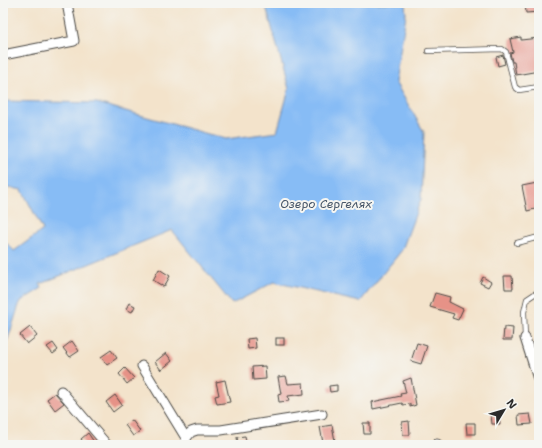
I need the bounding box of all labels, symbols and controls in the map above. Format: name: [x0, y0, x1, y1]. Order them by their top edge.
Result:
water label: Озеро Сергелях: [280, 196, 373, 212]
north arrow: [484, 390, 524, 430]
text: N: [503, 396, 520, 412]

